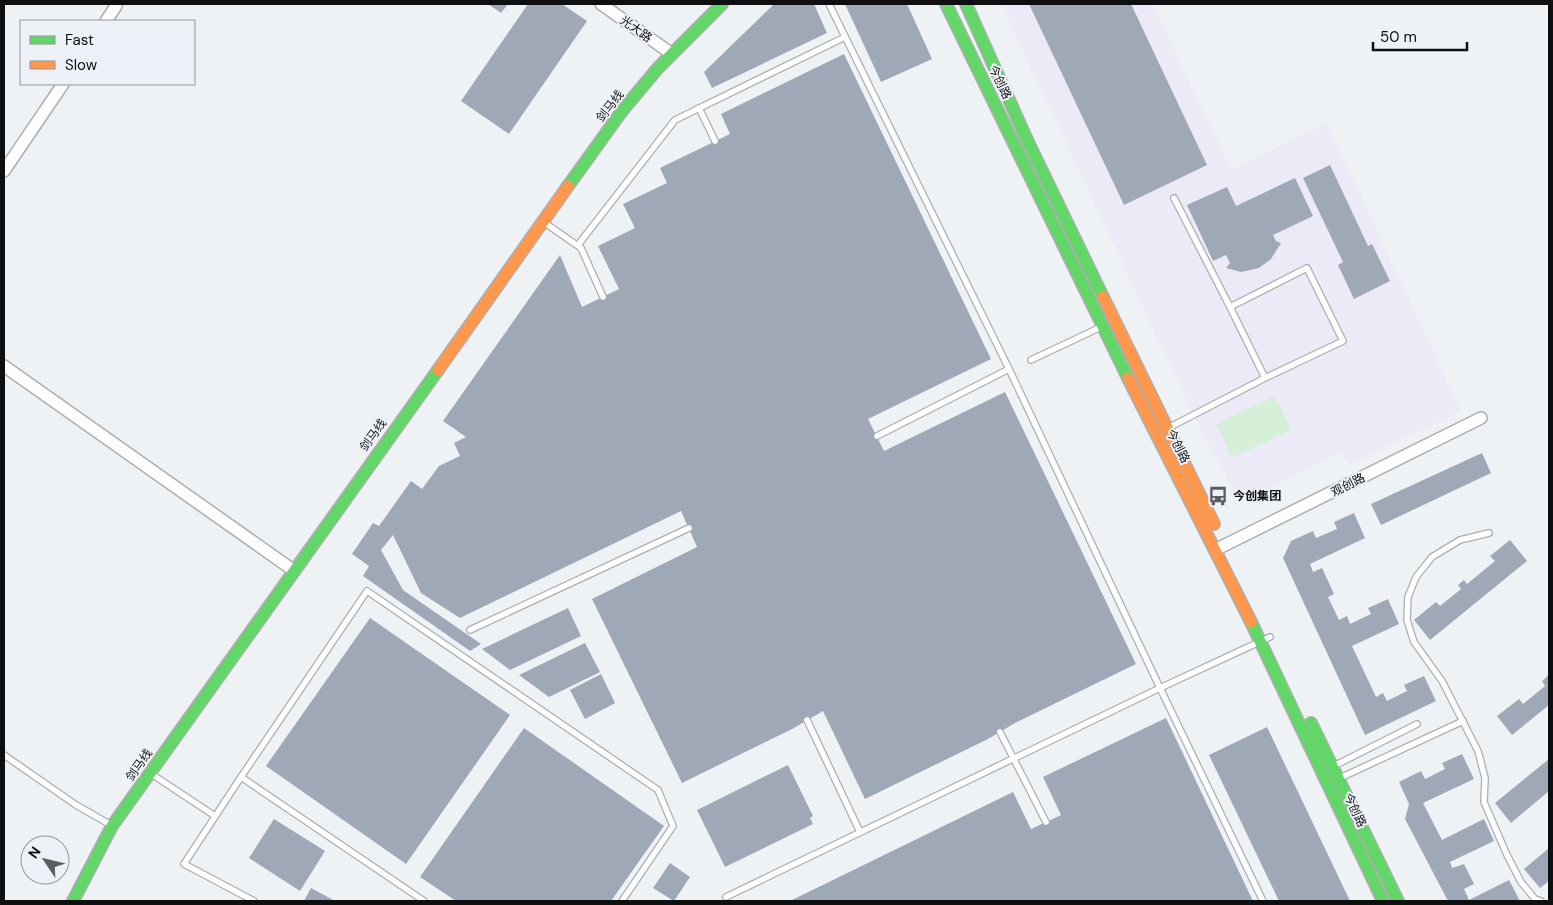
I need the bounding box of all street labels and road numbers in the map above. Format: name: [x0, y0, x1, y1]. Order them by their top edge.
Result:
street label: 光大路: [617, 12, 655, 46]
street label: 今创路: [985, 62, 1015, 102]
street label: 剑马线: [593, 87, 627, 125]
street label: 剑马线: [356, 416, 390, 454]
street label: 今创路: [1163, 426, 1193, 466]
street label: 观创路: [1328, 470, 1368, 500]
street label: 剑马线: [122, 746, 156, 784]
street label: 今创路: [1340, 790, 1370, 830]

